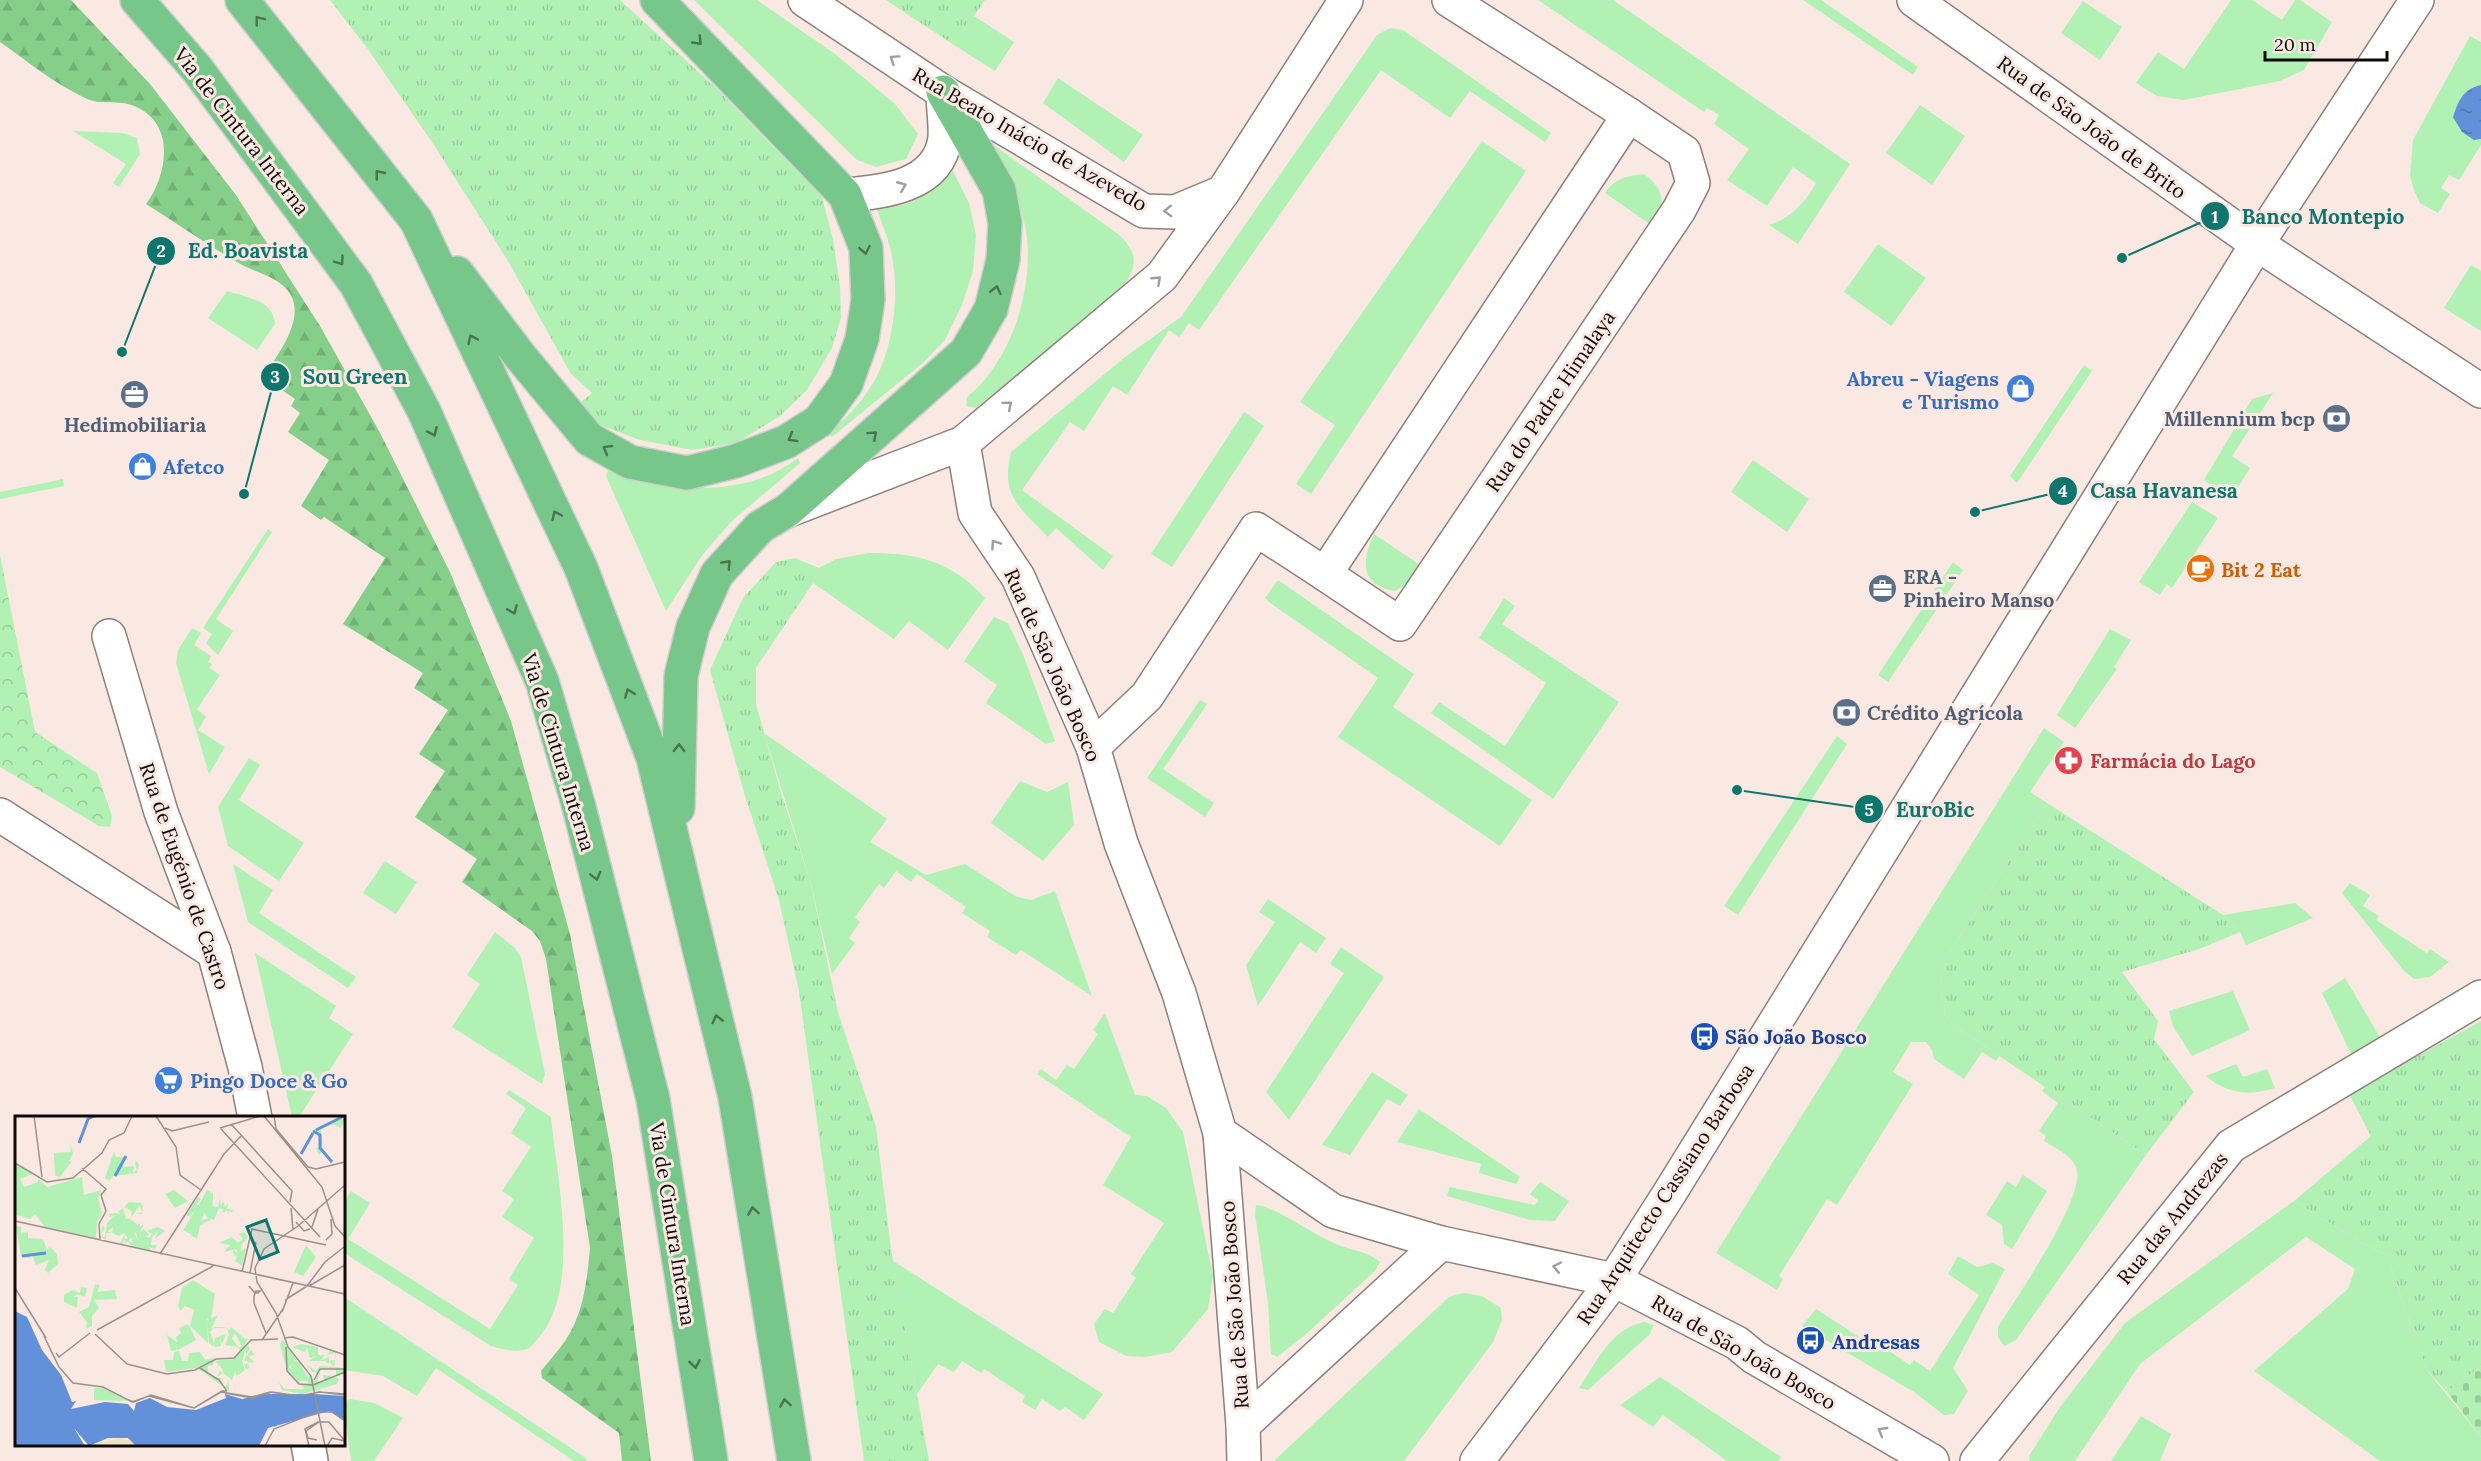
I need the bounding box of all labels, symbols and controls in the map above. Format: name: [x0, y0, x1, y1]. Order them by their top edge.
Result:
one-way arrow: [255, 16, 266, 27]
scale bar: [2265, 24, 2386, 62]
text: 20 m: [2274, 33, 2316, 56]
one-way arrow: [691, 35, 702, 45]
street label: Via de Cintura Interna: [168, 42, 315, 220]
street label: Rua de São João de Brito: [1993, 50, 2191, 204]
one-way arrow: [890, 55, 900, 67]
street label: Rua Beato Inácio de Azevedo: [908, 61, 1152, 217]
one-way arrow: [375, 170, 386, 181]
one-way arrow: [896, 181, 907, 193]
callout: Banco Montepio: [2200, 197, 2417, 236]
text: Banco Montepio: [2241, 203, 2405, 230]
one-way arrow: [1163, 205, 1172, 217]
text: 1: [2211, 205, 2219, 228]
callout: Ed. Boavista: [146, 232, 321, 271]
text: Ed. Boavista: [188, 237, 308, 264]
text: 2: [156, 239, 166, 262]
one-way arrow: [858, 245, 871, 255]
one-way arrow: [333, 255, 344, 266]
one-way arrow: [1150, 276, 1161, 287]
one-way arrow: [988, 285, 1001, 295]
street label: Rua do Padre Himalaya: [1480, 305, 1620, 497]
one-way arrow: [468, 334, 480, 345]
callout: Sou Green: [260, 357, 419, 396]
text: Sou Green: [303, 363, 407, 390]
text: 3: [270, 365, 280, 388]
place label: Abreu - Viagens e Turismo: [1847, 366, 1999, 414]
shop icon: Abreu - Viagens e Turismo: [2004, 373, 2036, 405]
office icon: Hedimobiliaria: [119, 378, 151, 410]
one-way arrow: [1001, 402, 1012, 413]
bank icon: Millennium bcp: [2320, 402, 2352, 434]
place label: Millennium bcp: [2164, 406, 2315, 431]
place label: Hedimobiliaria: [64, 412, 207, 437]
one-way arrow: [426, 426, 438, 437]
one-way arrow: [787, 431, 798, 443]
one-way arrow: [866, 431, 876, 442]
one-way arrow: [603, 445, 613, 456]
shop icon: Afetco: [126, 450, 158, 482]
place label: Afetco: [163, 454, 224, 479]
callout: Casa Havanesa: [2048, 472, 2250, 511]
text: Casa Havanesa: [2090, 477, 2238, 504]
text: 4: [2058, 479, 2068, 502]
one-way arrow: [552, 510, 564, 521]
one-way arrow: [992, 539, 1003, 550]
cafe icon: Bit 2 Eat: [2184, 553, 2216, 585]
place label: Bit 2 Eat: [2221, 557, 2302, 582]
one-way arrow: [720, 560, 731, 570]
place label: ERA - Pinheiro Manso: [1903, 564, 2054, 612]
street label: Rua de São João Bosco: [999, 565, 1107, 765]
office icon: ERA - Pinheiro Manso: [1866, 572, 1898, 604]
one-way arrow: [506, 604, 518, 615]
street label: Via de Cintura Interna: [517, 649, 601, 854]
one-way arrow: [623, 688, 636, 699]
bank icon: Crédito Agrícola: [1830, 696, 1862, 728]
place label: Crédito Agrícola: [1867, 700, 2024, 725]
one-way arrow: [673, 744, 685, 753]
pharmacy icon: Farmácia do Lago: [2053, 744, 2085, 776]
place label: Farmácia do Lago: [2090, 748, 2256, 773]
street label: Rua de Eugénio de Castro: [134, 759, 236, 993]
callout: EuroBic: [1854, 790, 1987, 829]
text: EuroBic: [1896, 796, 1974, 823]
text: 5: [1864, 798, 1874, 821]
one-way arrow: [589, 870, 601, 881]
one-way arrow: [711, 1015, 724, 1025]
bus stop icon: São João Bosco: [1688, 1020, 1720, 1052]
place label: São João Bosco: [1725, 1024, 1867, 1049]
street label: Rua Arquitecto Cassiano Barbosa: [1571, 1059, 1759, 1329]
supermarket icon: Pingo Doce & Go: [153, 1064, 185, 1096]
place label: Pingo Doce & Go: [190, 1068, 348, 1093]
inset map: [15, 1116, 345, 1446]
street label: Via de Cintura Interna: [644, 1120, 701, 1327]
street label: Rua das Andrezas: [2111, 1147, 2233, 1289]
street label: Rua de São João Bosco: [1214, 1200, 1254, 1410]
one-way arrow: [748, 1206, 760, 1215]
one-way arrow: [1552, 1262, 1562, 1275]
street label: Rua de São João Bosco: [1647, 1289, 1841, 1415]
bus stop icon: Andresas: [1795, 1325, 1827, 1357]
place label: Andresas: [1832, 1329, 1920, 1354]
one-way arrow: [689, 1359, 701, 1369]
one-way arrow: [779, 1399, 792, 1409]
one-way arrow: [1878, 1427, 1888, 1439]

